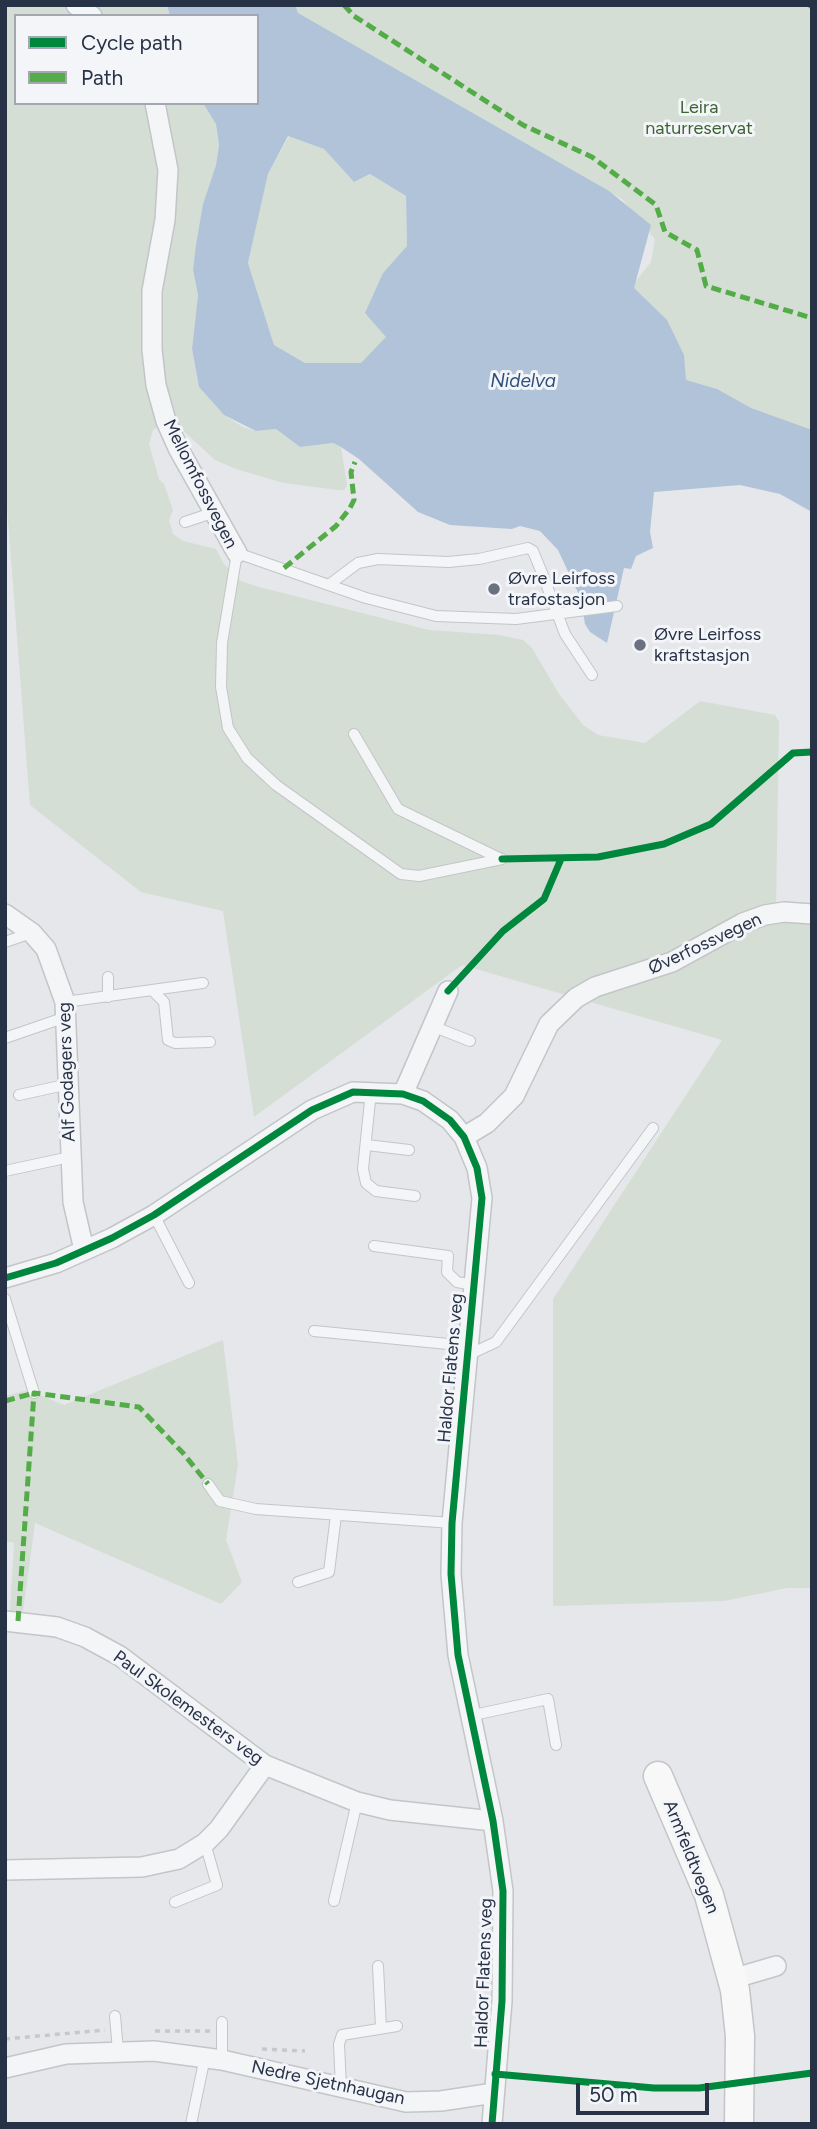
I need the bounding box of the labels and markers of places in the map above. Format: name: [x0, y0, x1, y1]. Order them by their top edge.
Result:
place label: Øvre Leirfoss trafostasjon: [508, 568, 615, 610]
marker: Øvre Leirfoss trafostasjon: [486, 581, 502, 597]
place label: Øvre Leirfoss kraftstasjon: [654, 624, 761, 666]
marker: Øvre Leirfoss kraftstasjon: [632, 637, 648, 653]

